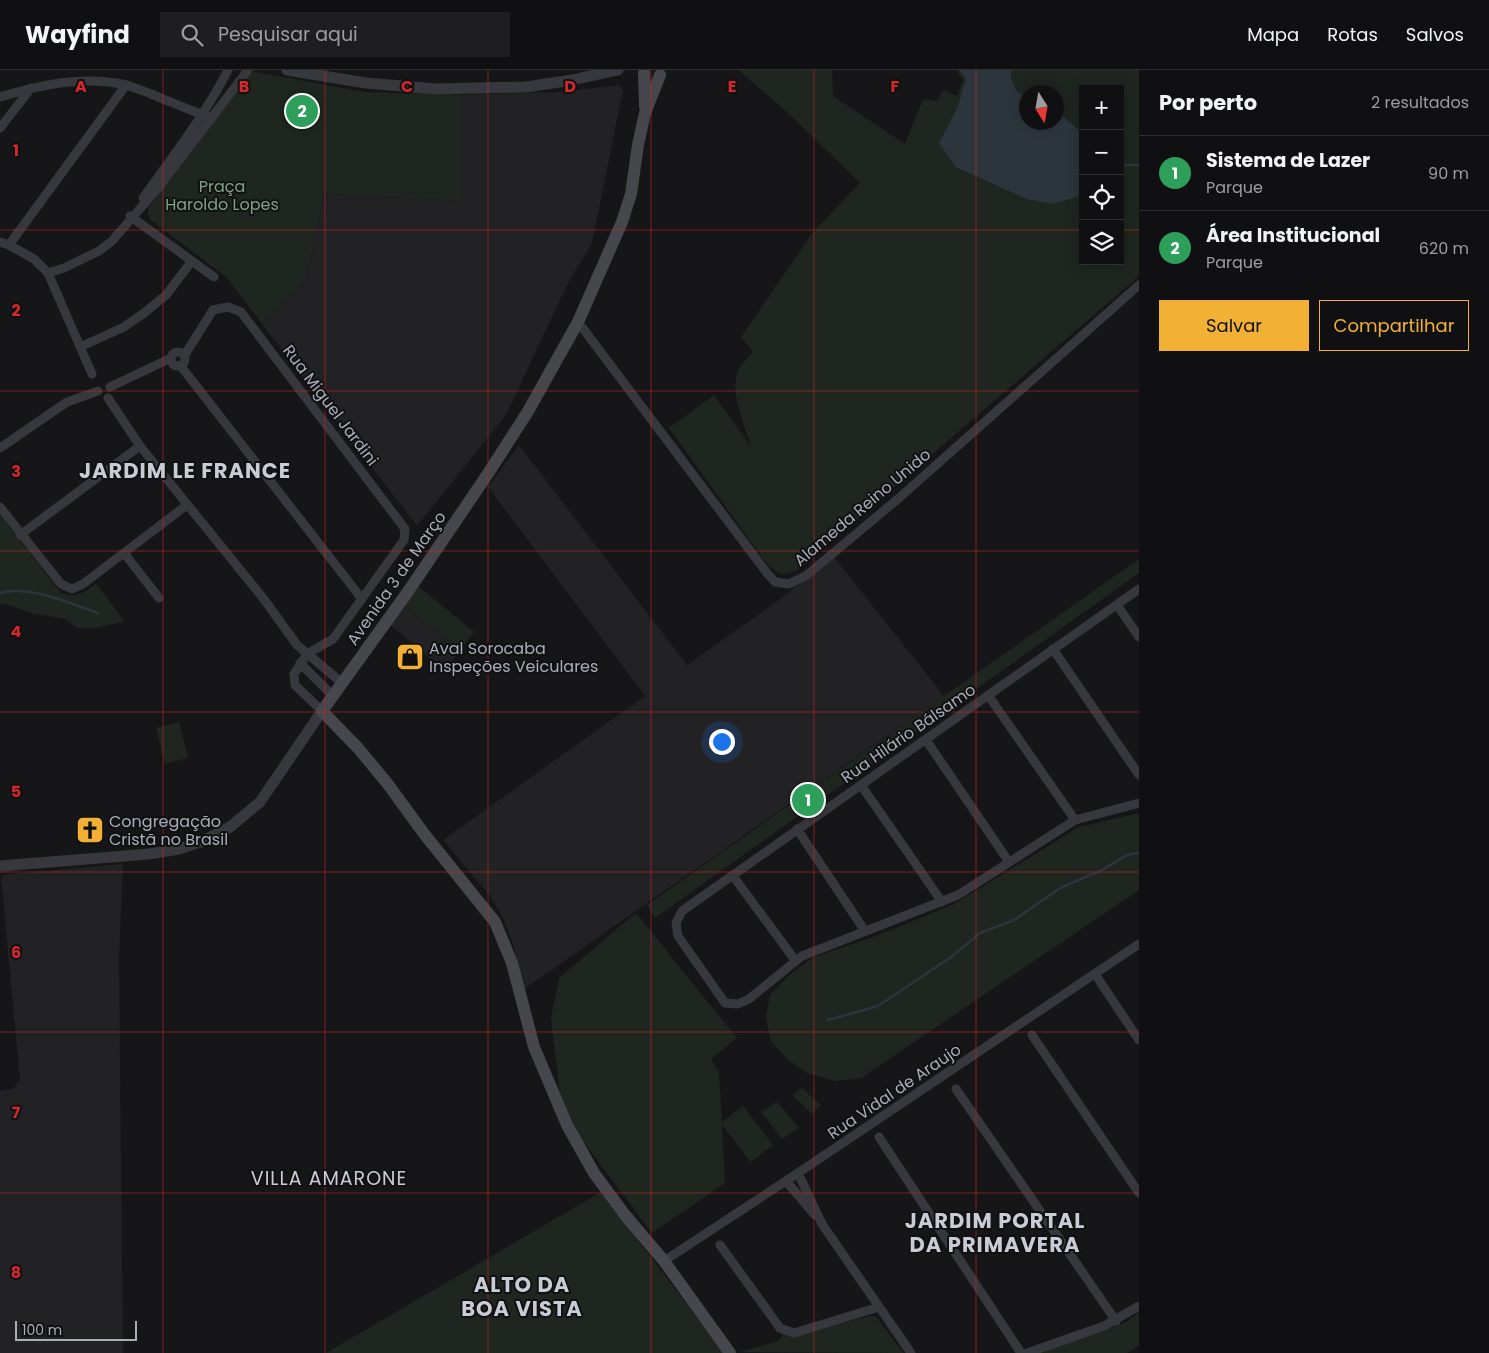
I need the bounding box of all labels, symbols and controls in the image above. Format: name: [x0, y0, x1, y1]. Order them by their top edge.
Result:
search box: [160, 12, 510, 57]
text: Wayfind: [25, 18, 130, 51]
icon: search: [178, 21, 206, 49]
text: Pesquisar aqui: [218, 21, 358, 48]
text: Mapa: [1247, 22, 1299, 47]
text: Rotas: [1327, 22, 1378, 47]
text: Salvos: [1406, 22, 1464, 47]
text: A: [75, 75, 87, 98]
text: B: [239, 75, 249, 98]
text: C: [401, 75, 413, 98]
text: D: [564, 75, 576, 98]
text: E: [728, 75, 736, 98]
text: F: [891, 75, 900, 98]
north arrow: [1019, 85, 1064, 130]
map controls: [1079, 85, 1124, 265]
button: +: [1079, 85, 1124, 130]
text: Por perto: [1159, 88, 1257, 117]
text: 2 resultados: [1371, 91, 1469, 114]
pin: 2: [286, 92, 318, 130]
button: −: [1079, 130, 1124, 175]
text: 1: [13, 139, 19, 162]
text: Sistema de Lazer: [1206, 147, 1370, 174]
text: 1: [1172, 162, 1178, 185]
text: 90 m: [1428, 162, 1469, 185]
park label: Praça Haroldo Lopes: [165, 175, 279, 216]
button: locate: [1079, 175, 1124, 220]
text: Parque: [1206, 176, 1263, 199]
button: layers: [1079, 220, 1124, 265]
text: Área Institucional: [1206, 222, 1380, 249]
text: 2: [1170, 237, 1180, 260]
text: 620 m: [1419, 237, 1469, 260]
text: Parque: [1206, 251, 1263, 274]
text: 2: [11, 299, 21, 322]
button: Salvar: [1159, 300, 1309, 351]
button: Compartilhar: [1319, 300, 1469, 351]
street label: Rua Miguel Jardini: [277, 340, 384, 471]
street label: Alameda Reino Unido: [789, 443, 936, 572]
district label: JARDIM LE FRANCE: [79, 456, 291, 485]
text: 3: [11, 460, 21, 483]
street label: Avenida 3 de Março: [341, 507, 451, 650]
text: 4: [11, 620, 22, 643]
place label: Aval Sorocaba Inspeções Veiculares: [429, 637, 598, 678]
shop icon: Aval Sorocaba Inspeções Veiculares: [395, 642, 425, 672]
street label: Rua Hilário Bálsamo: [836, 678, 980, 789]
your location: [709, 729, 735, 755]
text: 5: [11, 780, 21, 803]
pin: 1: [792, 781, 824, 819]
place label: Congregação Cristã no Brasil: [109, 810, 228, 851]
church icon: Congregação Cristã no Brasil: [75, 815, 105, 845]
text: 6: [11, 941, 21, 964]
street label: Rua Vidal de Araujo: [823, 1038, 966, 1145]
text: 7: [12, 1101, 21, 1124]
district label: VILLA AMARONE: [251, 1165, 407, 1192]
district label: JARDIM PORTAL DA PRIMAVERA: [905, 1206, 1085, 1259]
text: 8: [11, 1261, 21, 1284]
district label: ALTO DA BOA VISTA: [461, 1270, 583, 1323]
scale bar: [15, 1318, 138, 1341]
text: 100 m: [22, 1320, 62, 1340]

